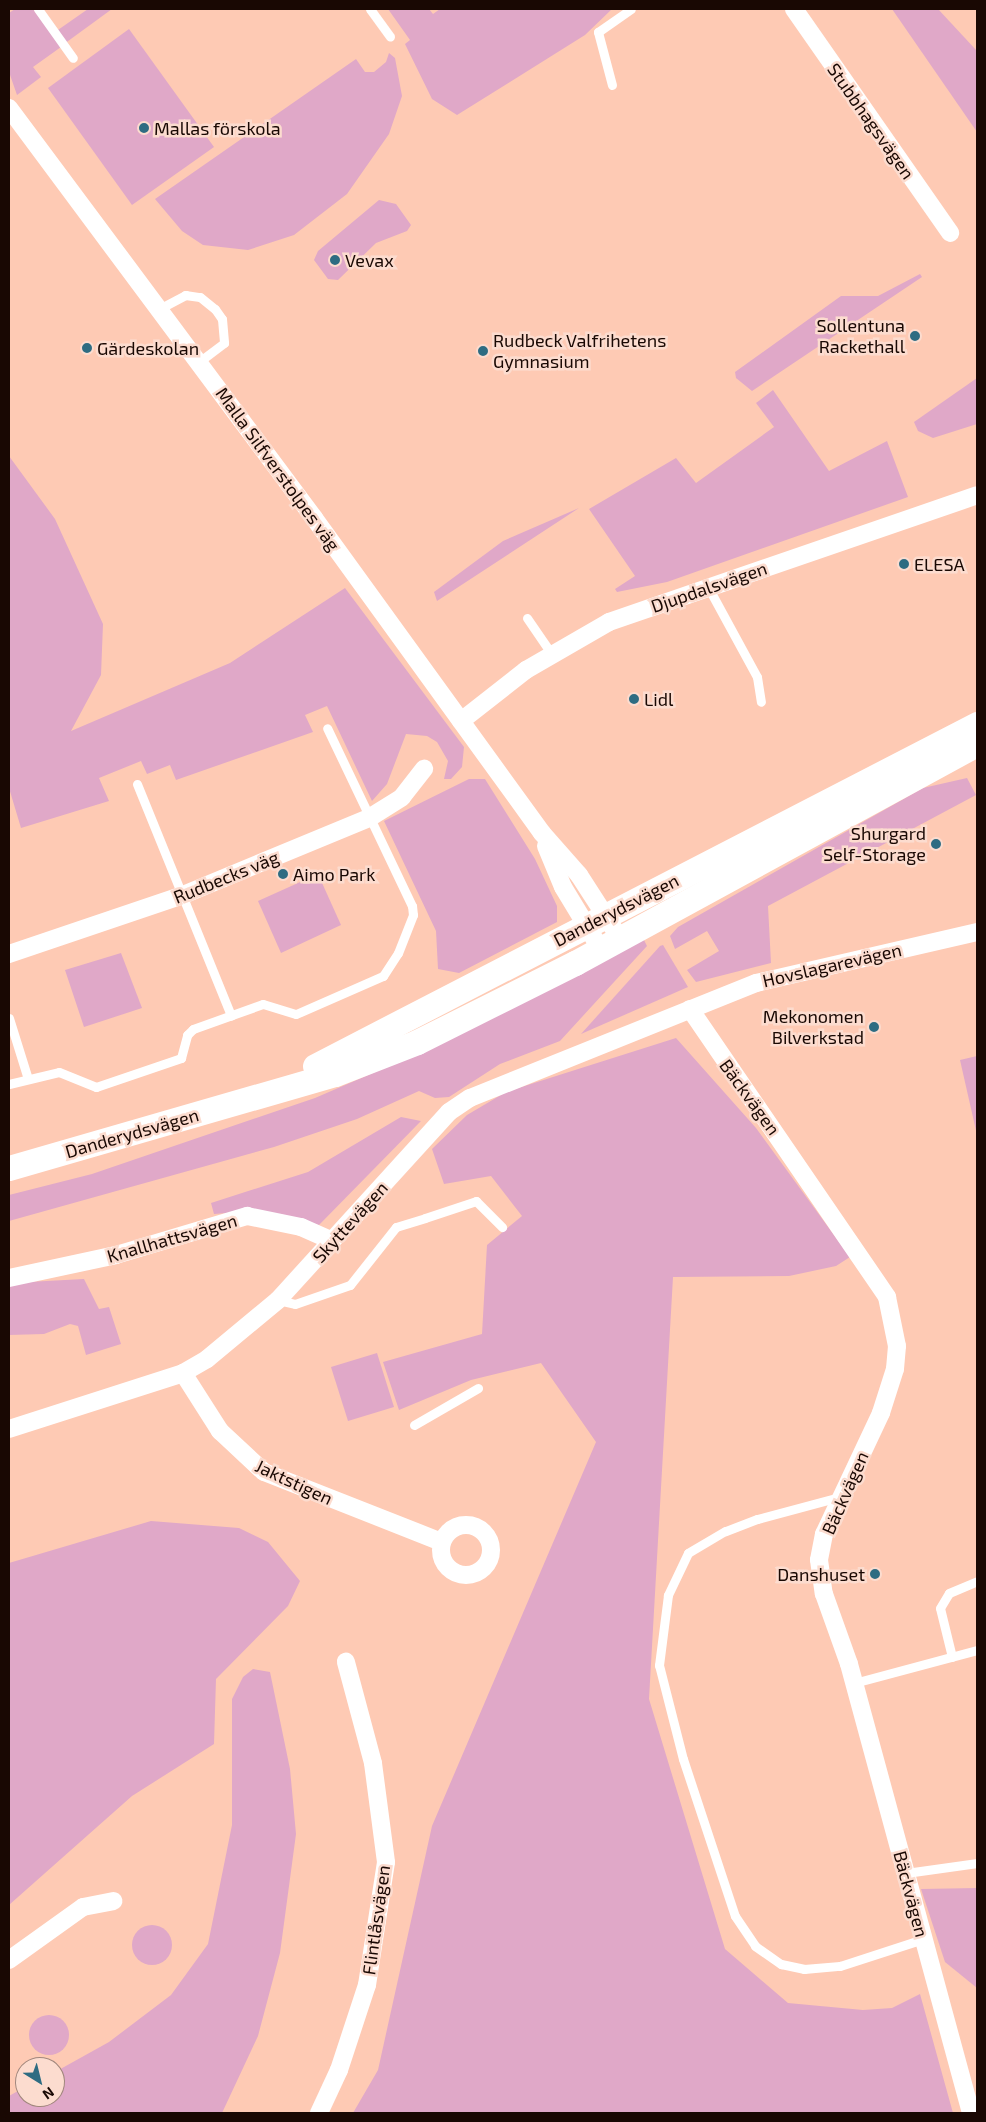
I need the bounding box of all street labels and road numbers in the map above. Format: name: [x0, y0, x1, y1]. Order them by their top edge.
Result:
street label: Stubbhagsvägen: [823, 59, 919, 183]
street label: Malla Silfverstolpes väg: [211, 383, 345, 555]
street label: Djupdalsvägen: [648, 557, 770, 617]
street label: Rudbecks väg: [170, 846, 282, 908]
street label: Danderydsvägen: [550, 869, 682, 951]
street label: Hovslagarevägen: [760, 939, 904, 991]
street label: Bäckvägen: [715, 1055, 785, 1139]
street label: Danderydsvägen: [63, 1104, 201, 1162]
street label: Skyttevägen: [308, 1177, 392, 1267]
street label: Knallhattsvägen: [105, 1209, 239, 1267]
street label: Bäckvägen: [817, 1448, 873, 1538]
street label: Jaktstigen: [252, 1455, 336, 1509]
street label: Bäckvägen: [889, 1848, 933, 1940]
street label: Flintlåsvägen: [358, 1864, 394, 1976]

